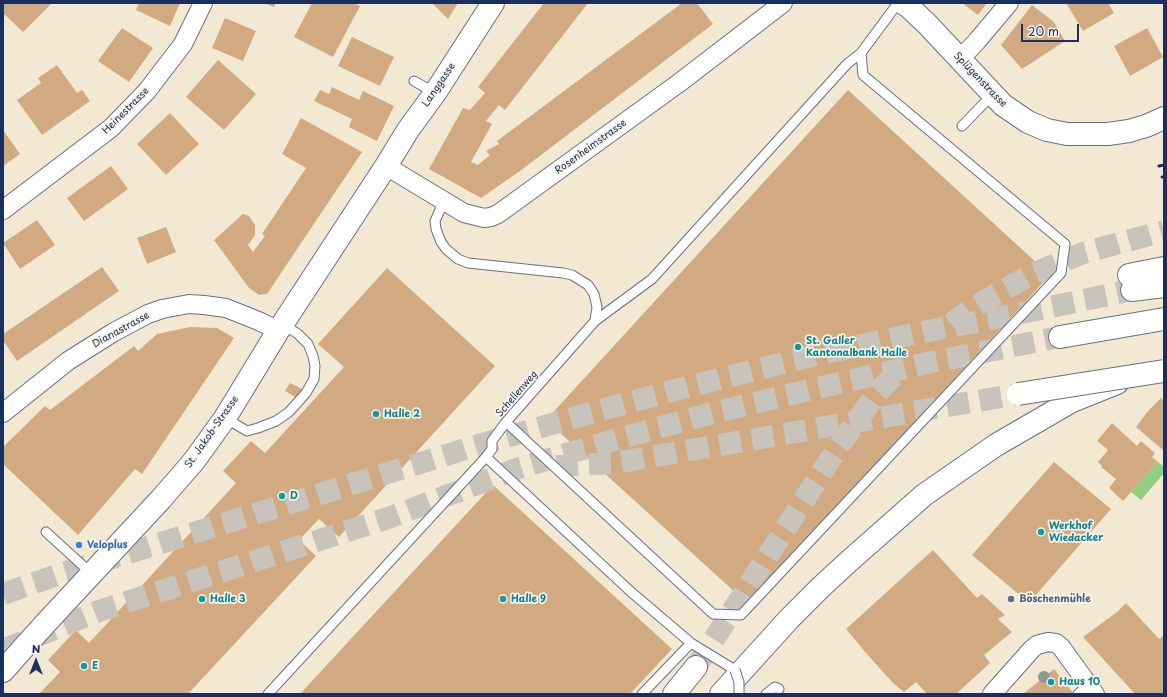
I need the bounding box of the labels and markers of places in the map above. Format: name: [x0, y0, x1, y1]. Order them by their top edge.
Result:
place label: St. Galler Kantonalbank Halle: [806, 335, 907, 358]
marker: St. Galler Kantonalbank Halle: [793, 342, 803, 352]
place label: Halle 2: [384, 408, 420, 420]
marker: Halle 2: [371, 409, 381, 419]
place label: D: [290, 490, 298, 502]
marker: D: [277, 491, 287, 501]
place label: Werkhof Wiedacker: [1049, 520, 1103, 544]
marker: Werkhof Wiedacker: [1036, 527, 1046, 537]
place label: Veloplus: [87, 539, 128, 551]
marker: Veloplus: [74, 540, 84, 550]
place label: Halle 3: [210, 593, 246, 605]
place label: Halle 9: [511, 593, 546, 605]
place label: Böschenmühle: [1019, 593, 1091, 605]
marker: Halle 3: [197, 594, 207, 604]
marker: Halle 9: [498, 594, 508, 604]
marker: Böschenmühle: [1006, 594, 1016, 604]
place label: E: [92, 660, 98, 672]
marker: E: [79, 661, 89, 671]
place label: Haus 10: [1059, 676, 1100, 688]
marker: Haus 10: [1046, 677, 1056, 687]

